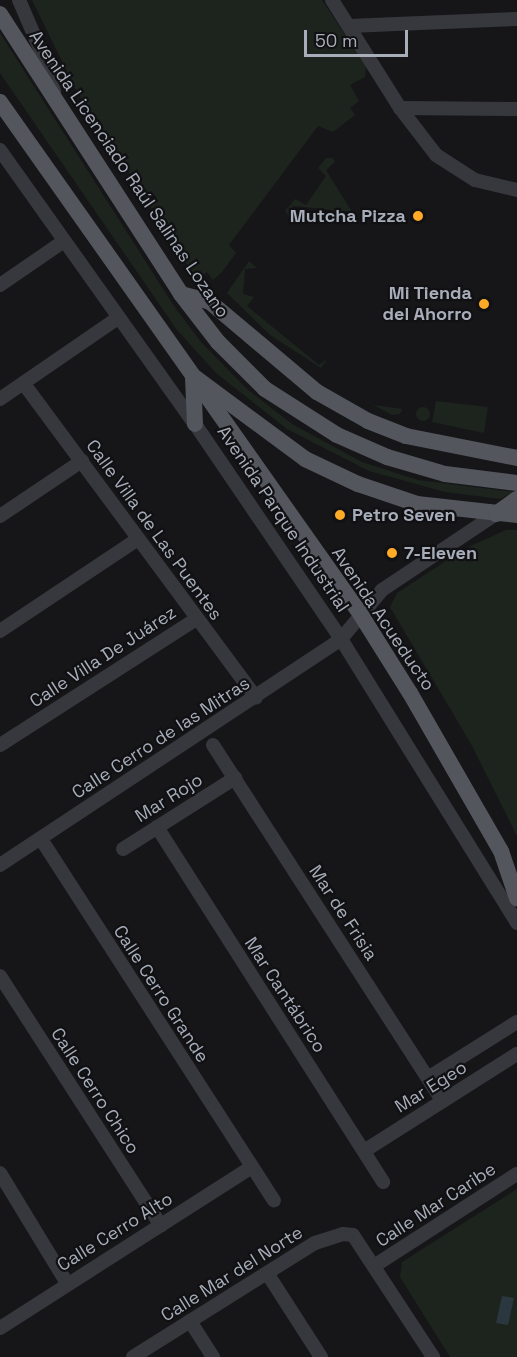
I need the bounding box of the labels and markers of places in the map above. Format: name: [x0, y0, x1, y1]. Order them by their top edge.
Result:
place label: Mutcha Pizza: [290, 205, 406, 227]
marker: Mutcha Pizza: [411, 209, 425, 223]
place label: Mi Tienda del Ahorro: [382, 283, 472, 326]
marker: Mi Tienda del Ahorro: [477, 297, 491, 311]
place label: Petro Seven: [352, 504, 455, 526]
marker: Petro Seven: [333, 508, 347, 522]
place label: 7-Eleven: [404, 542, 477, 564]
marker: 7-Eleven: [385, 546, 399, 560]

